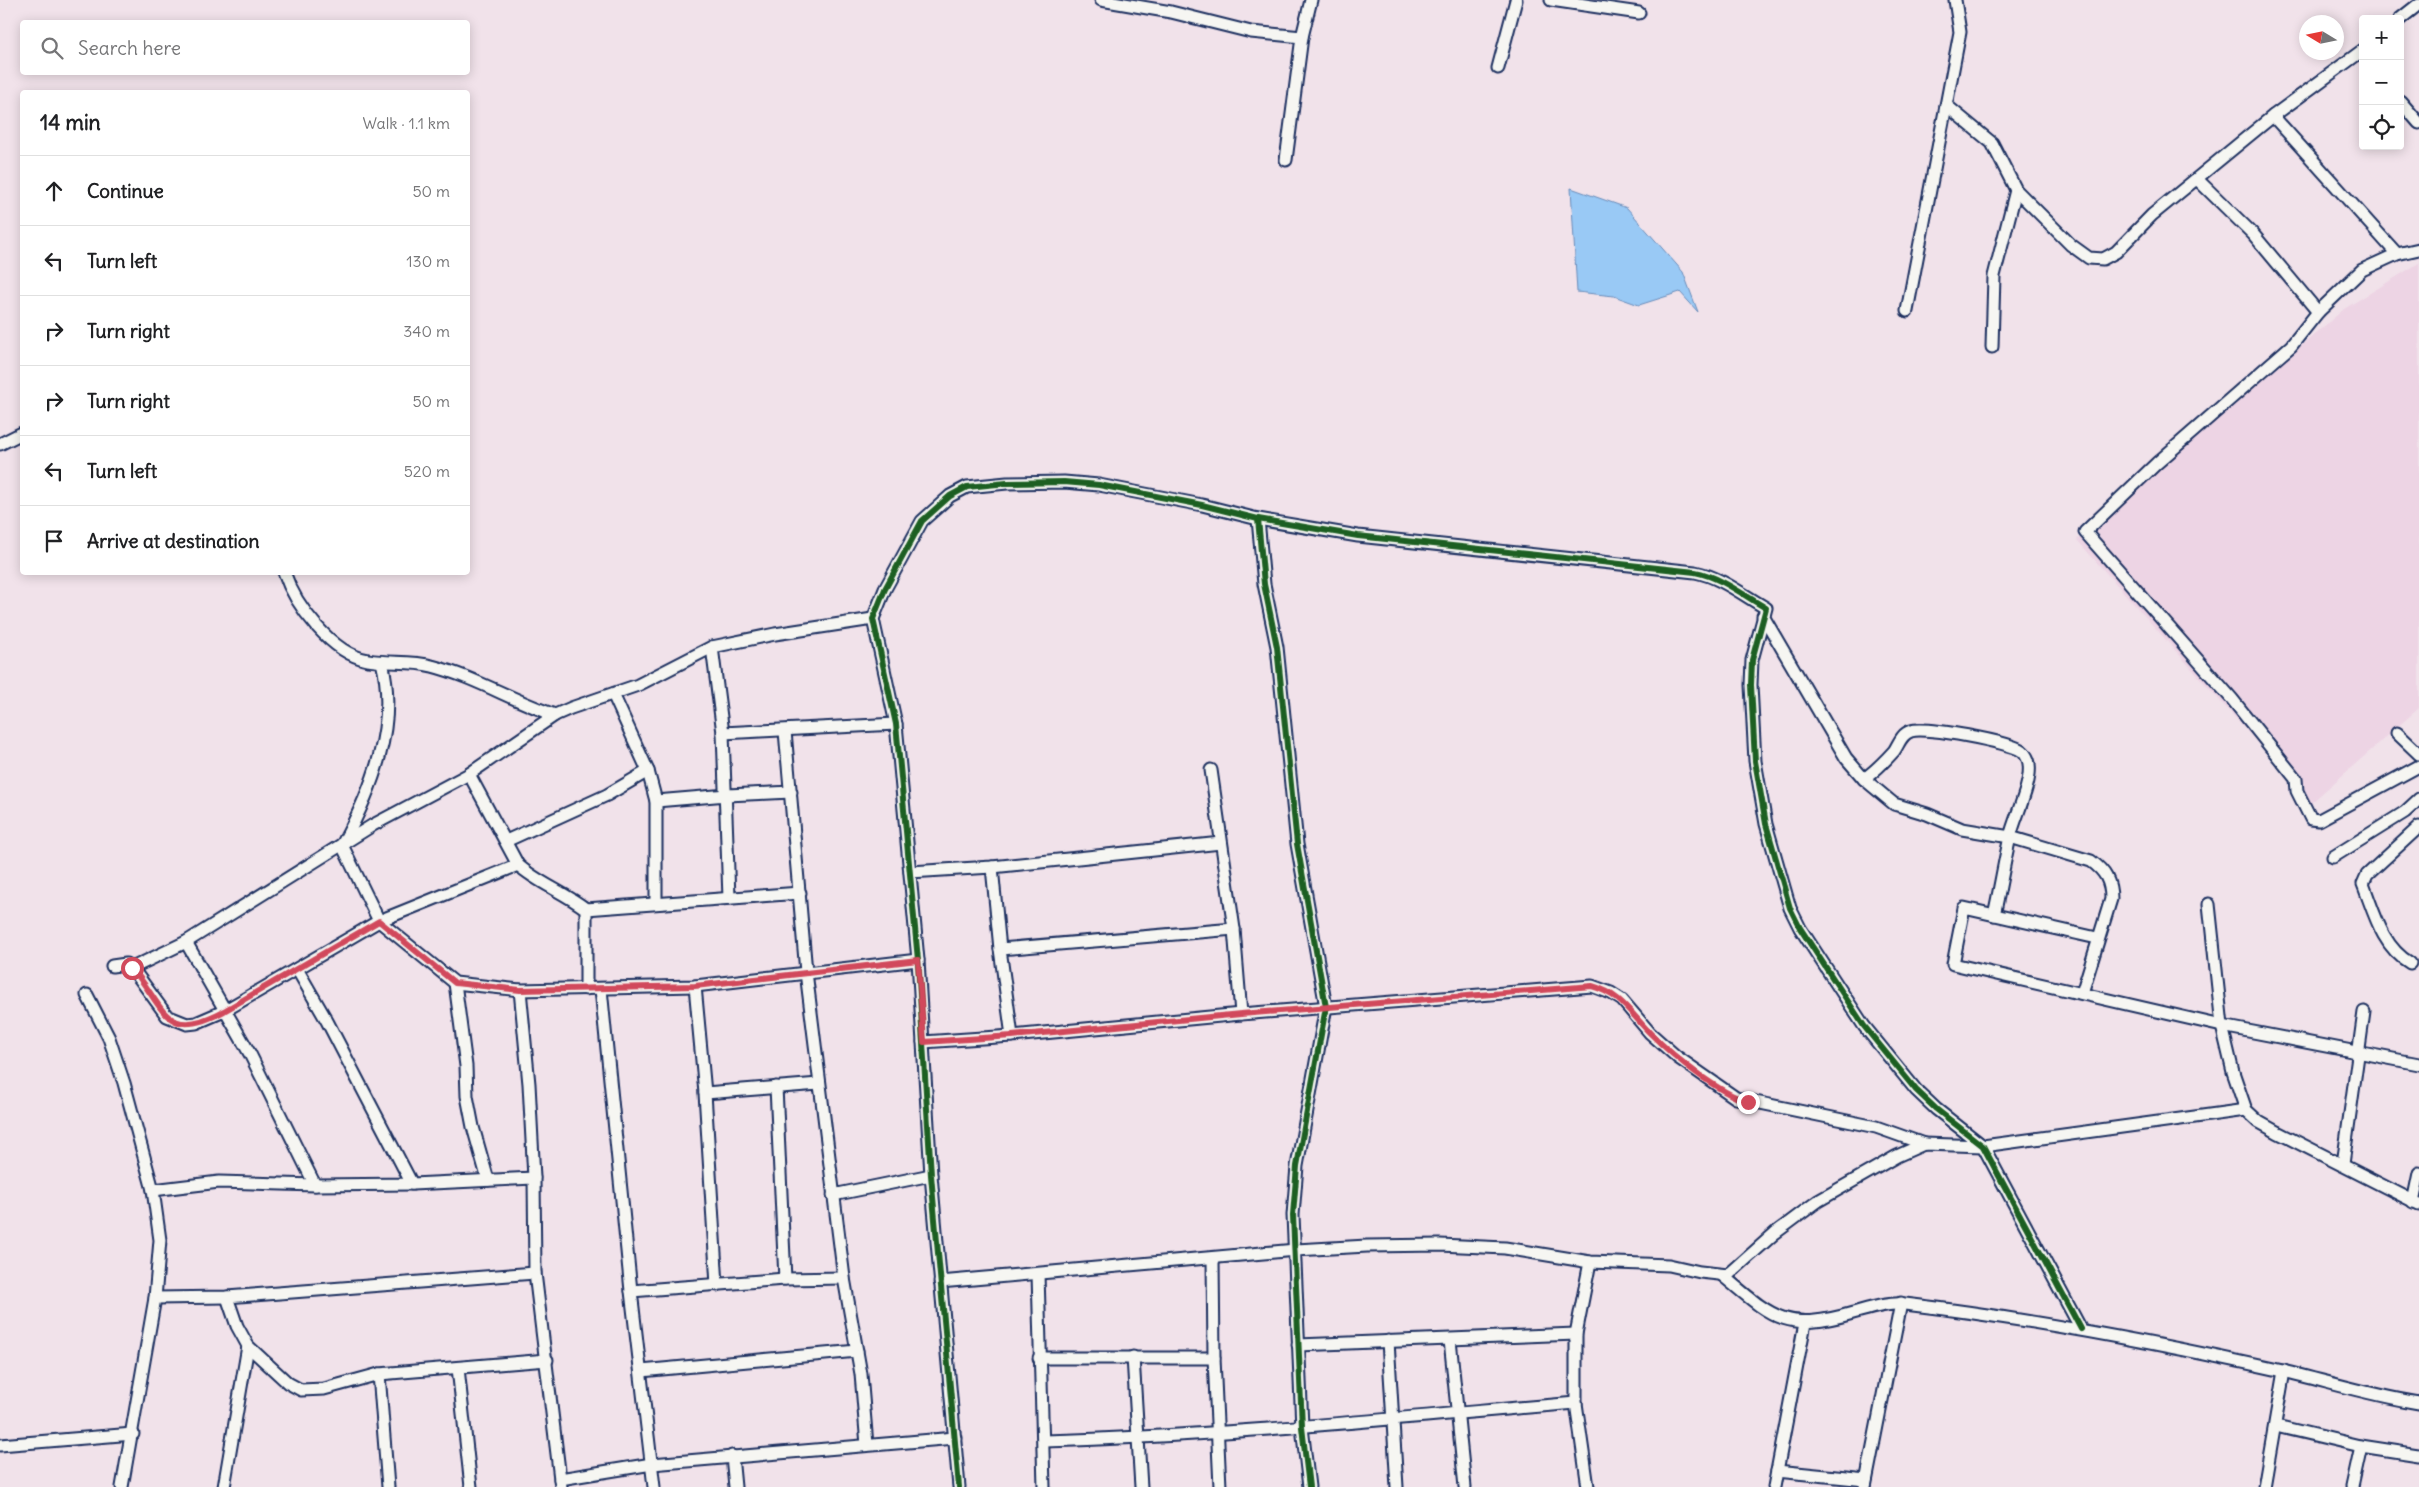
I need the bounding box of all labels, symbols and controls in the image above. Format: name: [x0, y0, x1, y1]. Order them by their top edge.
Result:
north arrow: [2299, 15, 2344, 60]
map controls: [2359, 15, 2404, 150]
button: +: [2359, 15, 2404, 60]
search box: [20, 20, 470, 75]
icon: search: [38, 34, 66, 62]
text: Search here: [78, 36, 181, 60]
button: −: [2359, 60, 2404, 105]
button: locate: [2359, 105, 2404, 150]
text: 14 min: [40, 109, 101, 136]
text: Walk · 1.1 km: [363, 113, 450, 133]
icon: ahead: [40, 177, 68, 205]
text: Continue: [87, 179, 164, 203]
text: 50 m: [412, 181, 450, 201]
icon: left: [40, 247, 68, 275]
text: Turn left: [87, 249, 157, 273]
text: 130 m: [406, 251, 450, 271]
icon: right: [40, 317, 68, 345]
text: Turn right: [87, 319, 170, 343]
text: 340 m: [403, 321, 450, 341]
icon: right: [40, 387, 68, 415]
text: Turn right: [87, 389, 170, 413]
text: 50 m: [412, 391, 450, 411]
icon: left: [40, 457, 68, 485]
text: Turn left: [87, 459, 157, 483]
text: 520 m: [404, 461, 450, 481]
icon: arrive: [40, 527, 68, 555]
text: Arrive at destination: [87, 529, 260, 553]
route start: [121, 957, 144, 980]
route end: [1737, 1091, 1760, 1114]

